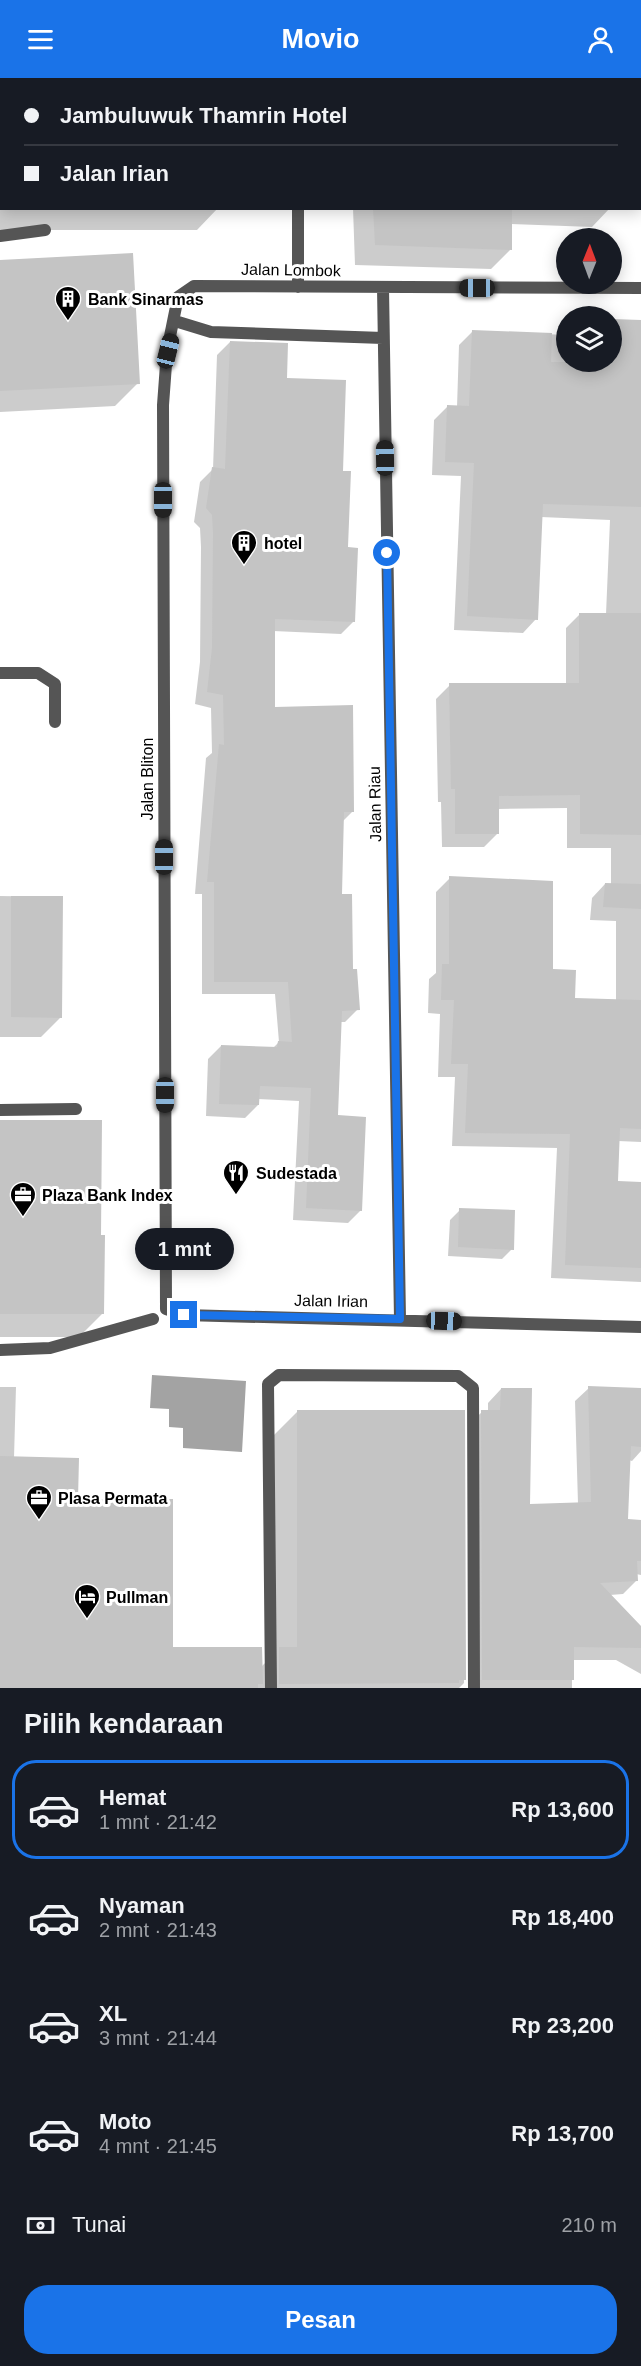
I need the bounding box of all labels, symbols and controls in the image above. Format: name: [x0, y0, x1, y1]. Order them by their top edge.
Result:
icon: menu: [24, 23, 57, 56]
icon: person: [584, 23, 617, 56]
text: Movio: [282, 24, 360, 54]
text: Jambuluwuk Thamrin Hotel: [60, 103, 347, 128]
text: Jalan Irian: [60, 161, 169, 186]
north arrow: [556, 228, 622, 294]
map controls: [556, 228, 622, 372]
street label: Jalan Lombok: [241, 261, 342, 279]
car: [459, 279, 495, 297]
building icon: Bank Sinarmas: [53, 284, 83, 322]
place label: Bank Sinarmas: [88, 291, 204, 308]
button: layers: [556, 306, 622, 372]
car: [155, 331, 181, 371]
car: [376, 440, 394, 476]
car: [154, 482, 172, 518]
building icon: hotel: [229, 528, 259, 566]
place label: hotel: [264, 535, 302, 552]
route start: [373, 539, 400, 566]
street label: Jalan Bliton: [139, 738, 156, 820]
street label: Jalan Riau: [366, 766, 384, 842]
car: [155, 839, 173, 875]
car: [156, 1077, 174, 1113]
restaurant icon: Sudestada: [221, 1158, 251, 1196]
place label: Sudestada: [256, 1165, 337, 1182]
office icon: Plaza Bank Index: [8, 1180, 38, 1218]
place label: Plaza Bank Index: [42, 1187, 173, 1204]
callout: 1 mnt: [134, 1228, 234, 1270]
text: 1 mnt: [158, 1238, 211, 1260]
street label: Jalan Irian: [294, 1292, 368, 1310]
route end: [170, 1301, 197, 1328]
car: [426, 1311, 462, 1331]
office icon: Plasa Permata: [24, 1483, 54, 1521]
place label: Plasa Permata: [58, 1490, 168, 1507]
hotel icon: Pullman: [72, 1582, 102, 1620]
place label: Pullman: [106, 1589, 168, 1606]
text: Pilih kendaraan: [24, 1709, 224, 1739]
icon: car: [27, 1783, 81, 1837]
text: Hemat: [99, 1785, 166, 1810]
text: Rp 13,600: [511, 1797, 614, 1822]
text: 1 mnt · 21:42: [99, 1811, 217, 1833]
icon: car: [27, 1891, 81, 1945]
text: Nyaman: [99, 1893, 185, 1918]
text: Rp 18,400: [511, 1905, 614, 1930]
text: 2 mnt · 21:43: [99, 1919, 217, 1941]
icon: car: [27, 1999, 81, 2053]
text: XL: [99, 2001, 127, 2026]
text: Rp 23,200: [511, 2013, 614, 2038]
text: 3 mnt · 21:44: [99, 2027, 217, 2049]
icon: car: [27, 2107, 81, 2161]
text: Moto: [99, 2109, 152, 2134]
text: Rp 13,700: [511, 2121, 614, 2146]
text: 4 mnt · 21:45: [99, 2135, 217, 2157]
icon: cash: [24, 2209, 57, 2242]
text: Tunai: [72, 2212, 126, 2237]
text: 210 m: [561, 2214, 617, 2236]
button: Pesan: [24, 2285, 617, 2354]

